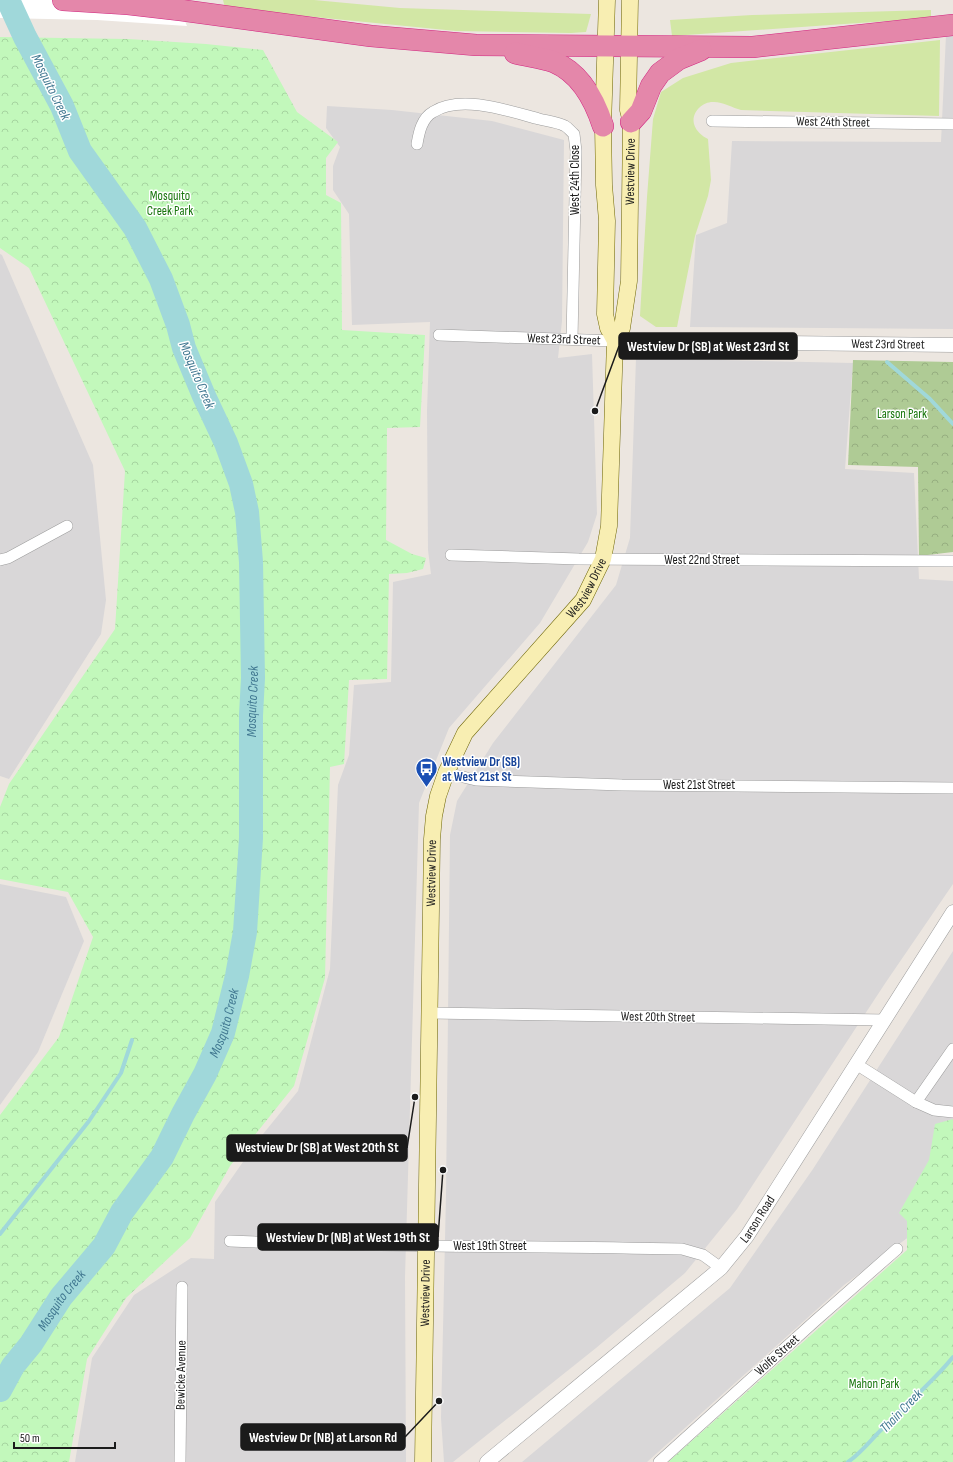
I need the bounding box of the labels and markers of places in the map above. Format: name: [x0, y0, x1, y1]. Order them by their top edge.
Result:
callout: Westview Dr (SB) at West 23rd St: [619, 333, 797, 359]
place label: Westview Dr (SB) at West 21st St: [442, 754, 520, 785]
bus stop icon: Westview Dr (SB) at West 21st St: [413, 756, 439, 789]
callout: Westview Dr (SB) at West 20th St: [227, 1135, 407, 1161]
callout: Westview Dr (NB) at West 19th St: [258, 1224, 438, 1250]
callout: Westview Dr (NB) at Larson Rd: [241, 1424, 405, 1450]

